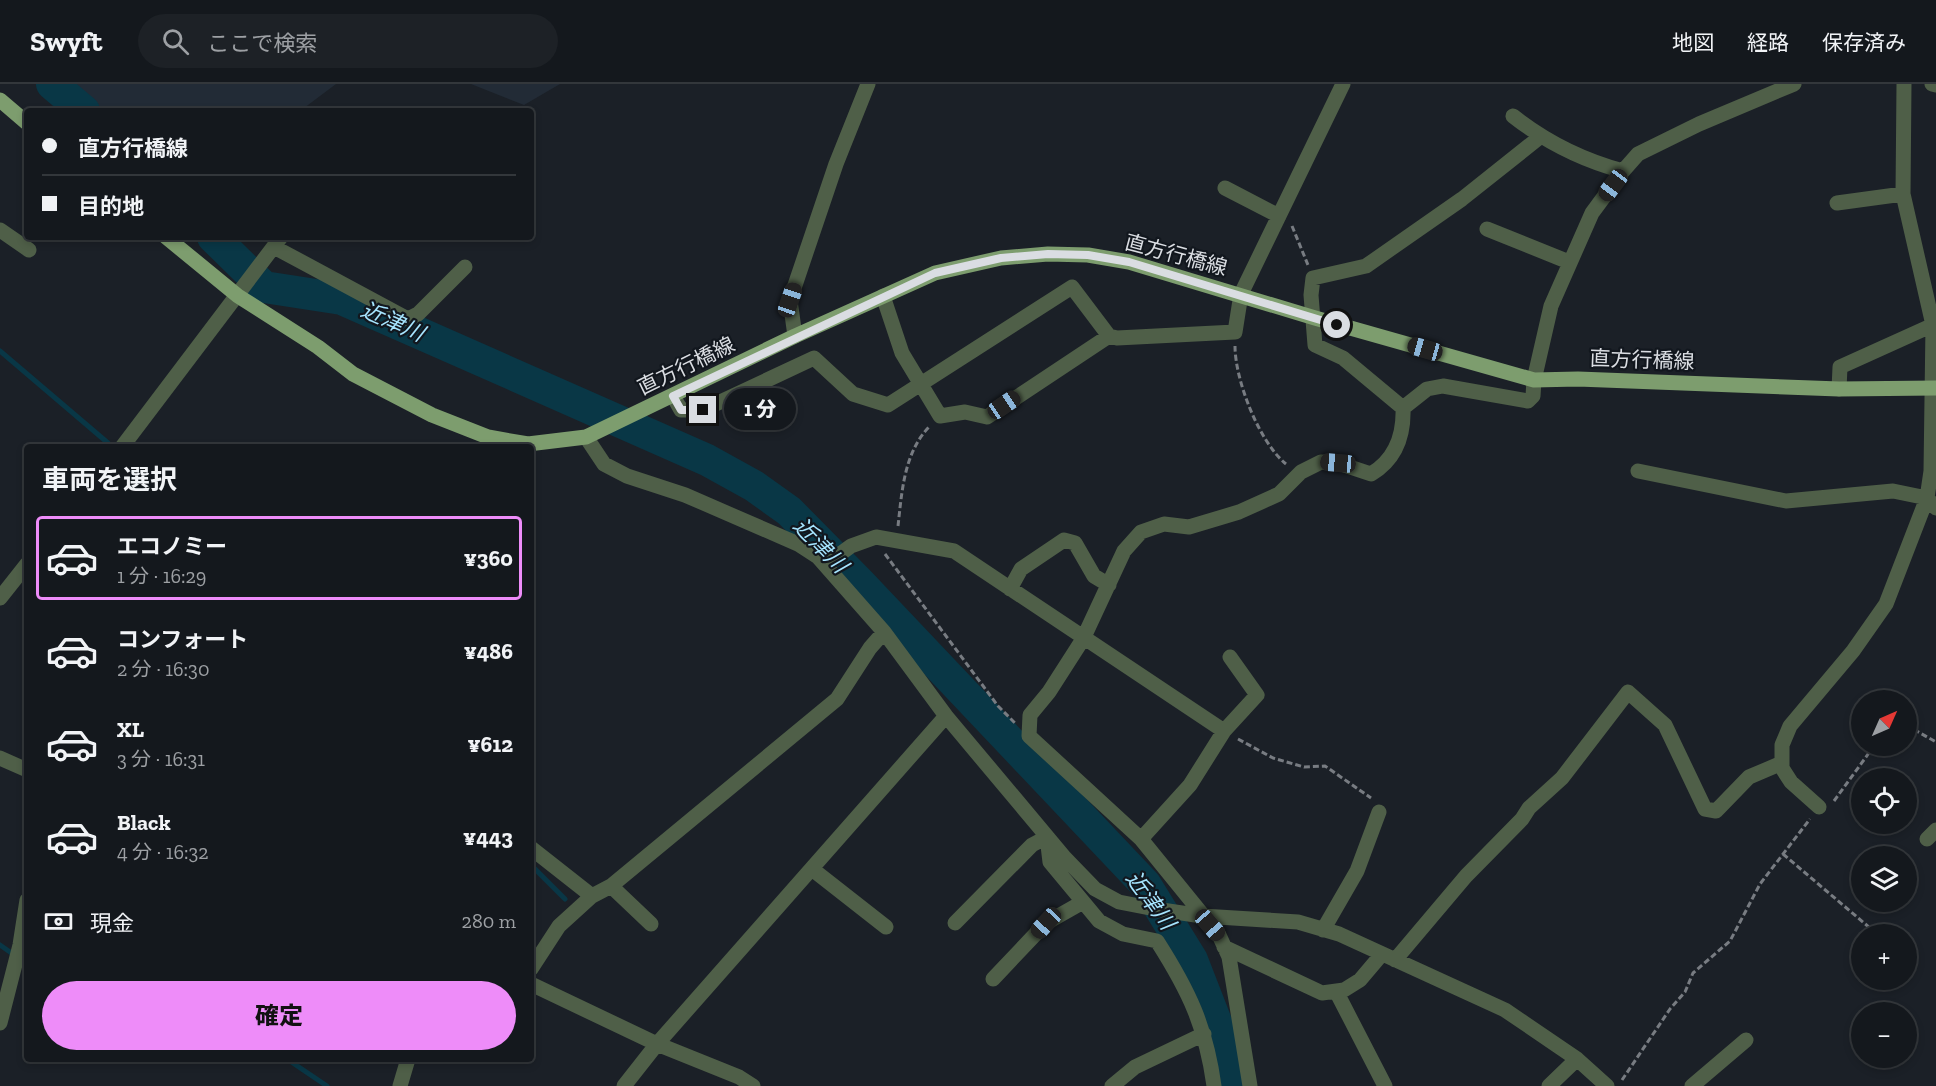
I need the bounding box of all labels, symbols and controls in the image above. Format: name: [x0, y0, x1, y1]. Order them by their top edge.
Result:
search box: [138, 14, 558, 68]
text: Swyft: [30, 25, 102, 58]
icon: search: [159, 25, 192, 58]
text: ここで検索: [207, 30, 317, 57]
text: 地図: [1672, 30, 1714, 55]
text: 経路: [1747, 30, 1789, 55]
text: 保存済み: [1822, 30, 1906, 55]
text: 直方行橋線: [78, 135, 188, 162]
car: [1595, 165, 1631, 205]
text: 目的地: [78, 193, 144, 220]
street label: 直方行橋線: [1122, 229, 1230, 280]
car: [776, 280, 804, 320]
water label: 近津川: [357, 296, 430, 348]
route start: [1323, 311, 1350, 338]
street label: 直方行橋線: [633, 331, 738, 400]
car: [1405, 335, 1445, 363]
street label: 直方行橋線: [1589, 345, 1695, 374]
car: [984, 387, 1024, 423]
callout: 1 分: [724, 389, 796, 431]
route end: [689, 396, 716, 423]
text: 1 分: [744, 397, 776, 421]
car: [1319, 452, 1357, 474]
text: 車両を選択: [42, 464, 177, 496]
water label: 近津川: [788, 512, 855, 580]
icon: car: [45, 531, 99, 585]
text: エコノミー: [117, 533, 227, 560]
text: ¥360: [464, 545, 513, 572]
text: 1 分 · 16:29: [117, 564, 206, 588]
icon: car: [45, 624, 99, 678]
text: コンフォート: [117, 626, 248, 653]
text: ¥486: [464, 638, 513, 665]
text: 2 分 · 16:30: [117, 657, 209, 681]
north arrow: [1851, 690, 1917, 756]
map controls: [1851, 690, 1917, 1068]
text: XL: [117, 716, 144, 743]
icon: car: [45, 717, 99, 771]
text: ¥612: [467, 731, 513, 758]
text: 3 分 · 16:31: [117, 747, 205, 771]
button: locate: [1851, 768, 1917, 834]
text: Black: [117, 809, 171, 836]
icon: car: [45, 810, 99, 864]
text: ¥443: [463, 824, 513, 851]
text: 4 分 · 16:32: [117, 840, 209, 864]
button: layers: [1851, 846, 1917, 912]
water label: 近津川: [1120, 866, 1182, 937]
car: [1027, 904, 1065, 942]
icon: cash: [42, 905, 75, 938]
car: [1191, 906, 1229, 944]
text: 280 m: [462, 909, 516, 933]
text: 現金: [90, 910, 134, 937]
button: +: [1851, 924, 1917, 990]
button: 確定: [42, 981, 516, 1050]
button: −: [1851, 1002, 1917, 1068]

